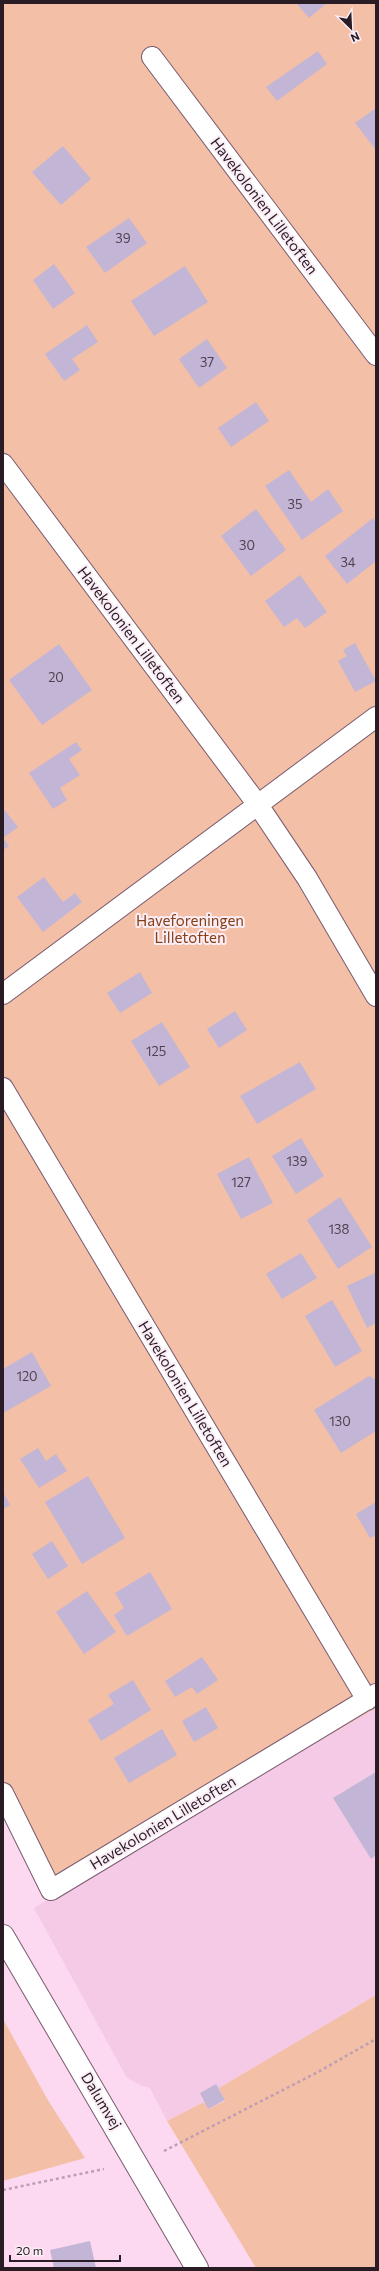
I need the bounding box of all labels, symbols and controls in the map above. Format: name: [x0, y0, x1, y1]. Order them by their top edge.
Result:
north arrow: [331, 8, 371, 48]
text: N: [349, 30, 362, 45]
street label: Havekolonien Lilletoften: [207, 133, 322, 277]
house number: 39: [115, 230, 131, 246]
house number: 37: [200, 354, 214, 370]
house number: 35: [288, 496, 302, 512]
house number: 30: [239, 537, 255, 553]
house number: 34: [340, 554, 356, 570]
street label: Havekolonien Lilletoften: [74, 562, 189, 706]
house number: 20: [48, 669, 64, 685]
park label: Haveforeningen Lilletoften: [136, 911, 244, 946]
house number: 125: [146, 1043, 166, 1059]
house number: 139: [287, 1153, 308, 1169]
house number: 127: [231, 1174, 251, 1190]
house number: 138: [329, 1221, 350, 1237]
street label: Havekolonien Lilletoften: [135, 1317, 237, 1470]
house number: 120: [16, 1368, 38, 1384]
house number: 130: [329, 1413, 351, 1429]
street label: Havekolonien Lilletoften: [86, 1771, 239, 1873]
street label: Dalumvej: [78, 2069, 126, 2132]
scale bar: [10, 2237, 120, 2263]
text: 20 m: [16, 2243, 43, 2257]

